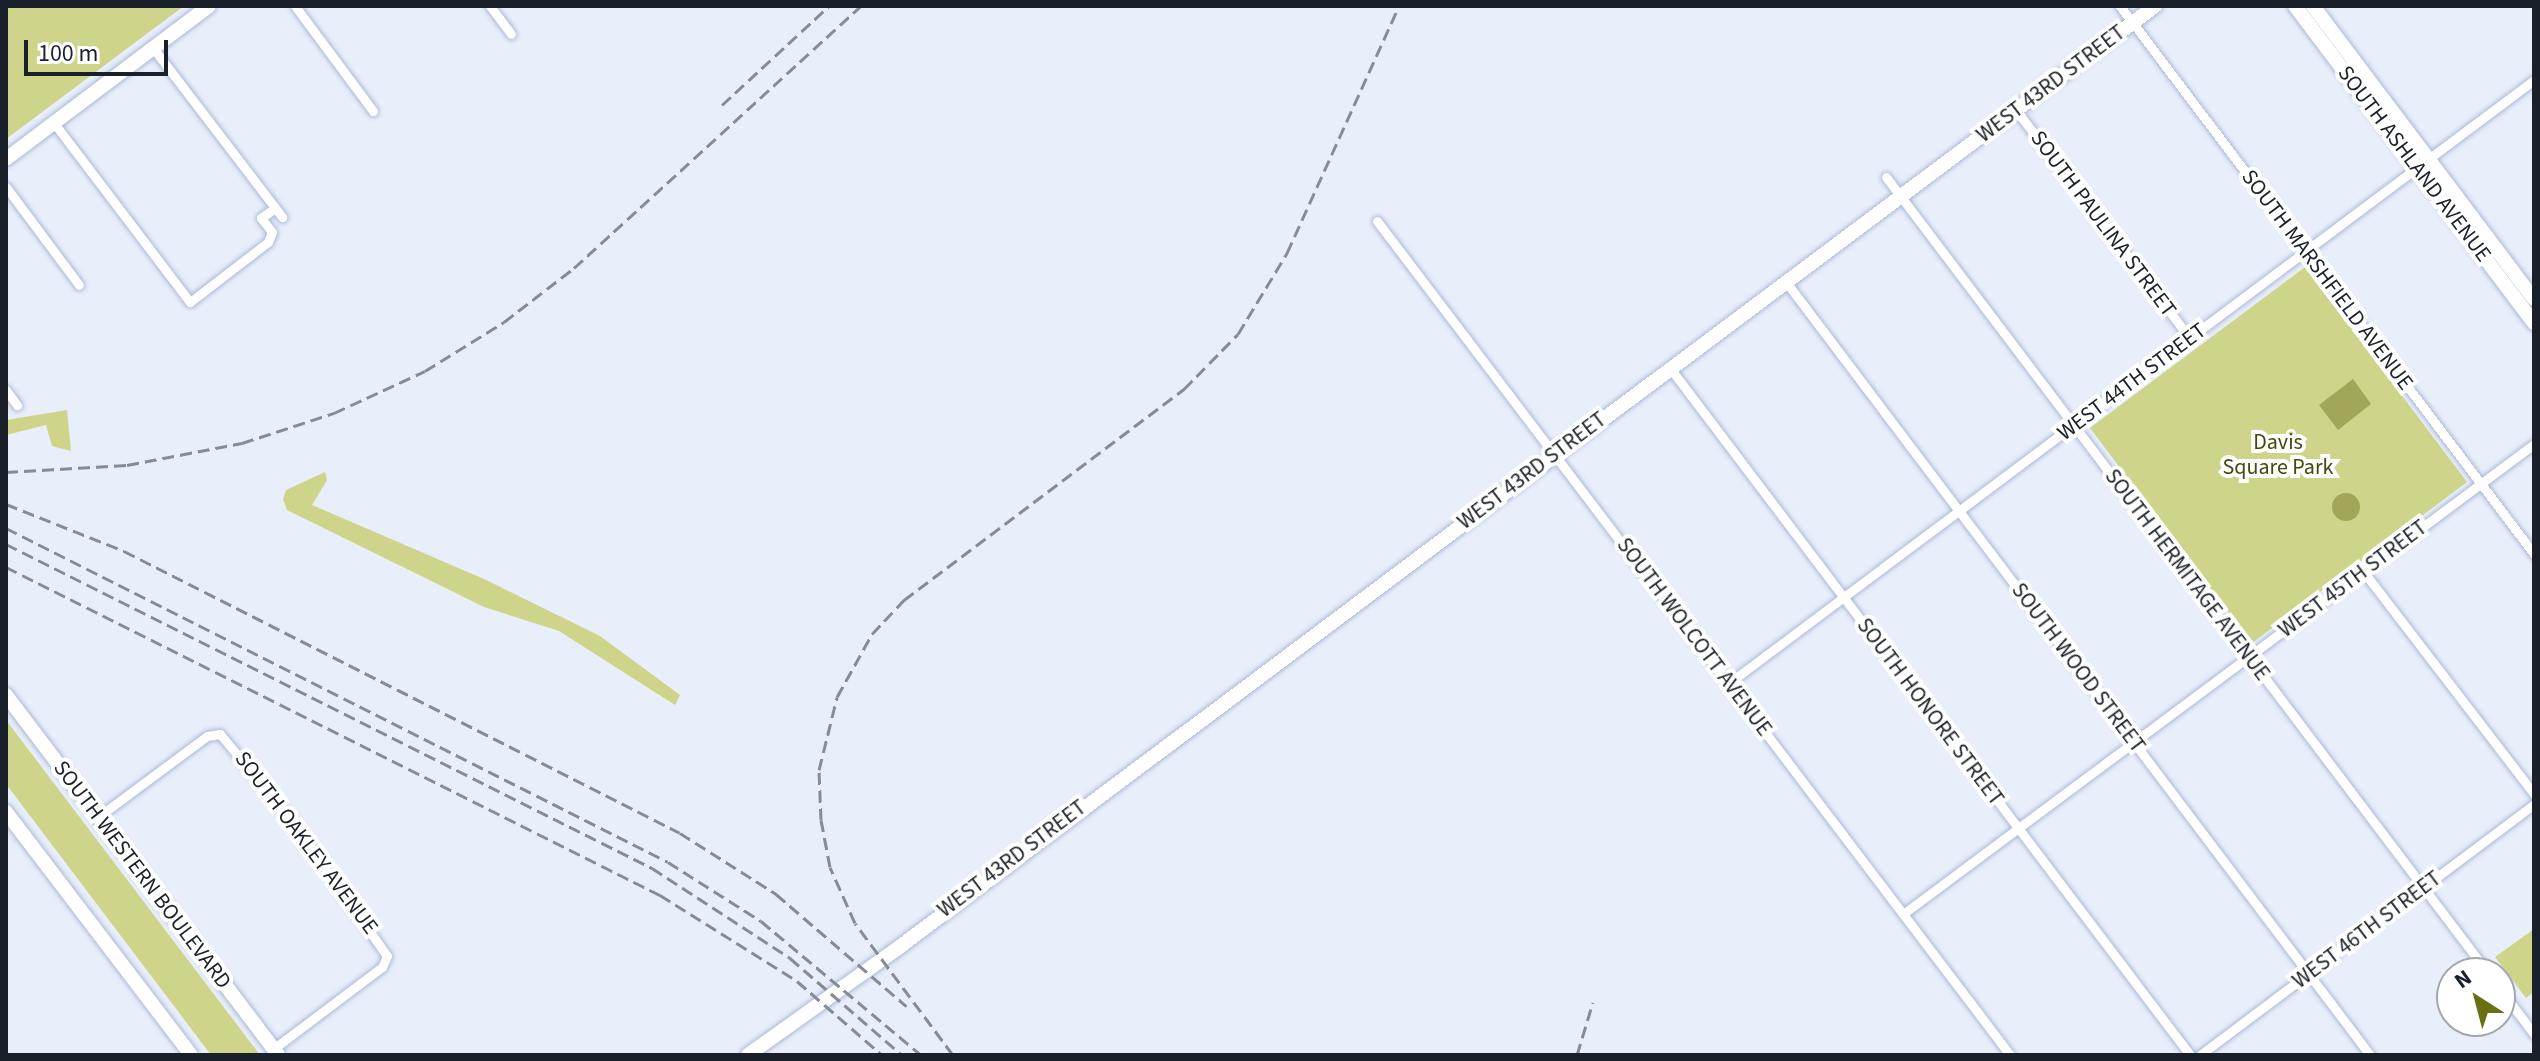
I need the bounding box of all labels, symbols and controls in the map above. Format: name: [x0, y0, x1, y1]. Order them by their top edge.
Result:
street label: WEST 43RD STREET: [1971, 20, 2131, 148]
scale bar: [28, 24, 172, 74]
text: 100 m: [38, 36, 98, 71]
street label: SOUTH ASHLAND AVENUE: [2332, 61, 2496, 267]
street label: SOUTH PAULINA STREET: [2024, 126, 2182, 322]
street label: SOUTH MARSHFIELD AVENUE: [2236, 165, 2418, 395]
street label: WEST 44TH STREET: [2052, 317, 2212, 447]
street label: WEST 43RD STREET: [1452, 407, 1612, 535]
park label: Davis Square Park: [2223, 429, 2333, 480]
street label: SOUTH HERMITAGE AVENUE: [2099, 464, 2275, 686]
street label: WEST 45TH STREET: [2273, 514, 2433, 644]
street label: SOUTH WOLCOTT AVENUE: [1611, 533, 1777, 741]
street label: SOUTH WOOD STREET: [2005, 578, 2151, 758]
street label: SOUTH HONORE STREET: [1851, 613, 2009, 811]
street label: SOUTH OAKLEY AVENUE: [229, 746, 383, 940]
street label: SOUTH WESTERN BOULEVARD: [48, 756, 236, 994]
street label: WEST 43RD STREET: [932, 795, 1092, 923]
street label: WEST 46TH STREET: [2287, 865, 2447, 995]
north arrow: [2436, 957, 2516, 1037]
text: N: [2448, 962, 2478, 996]

